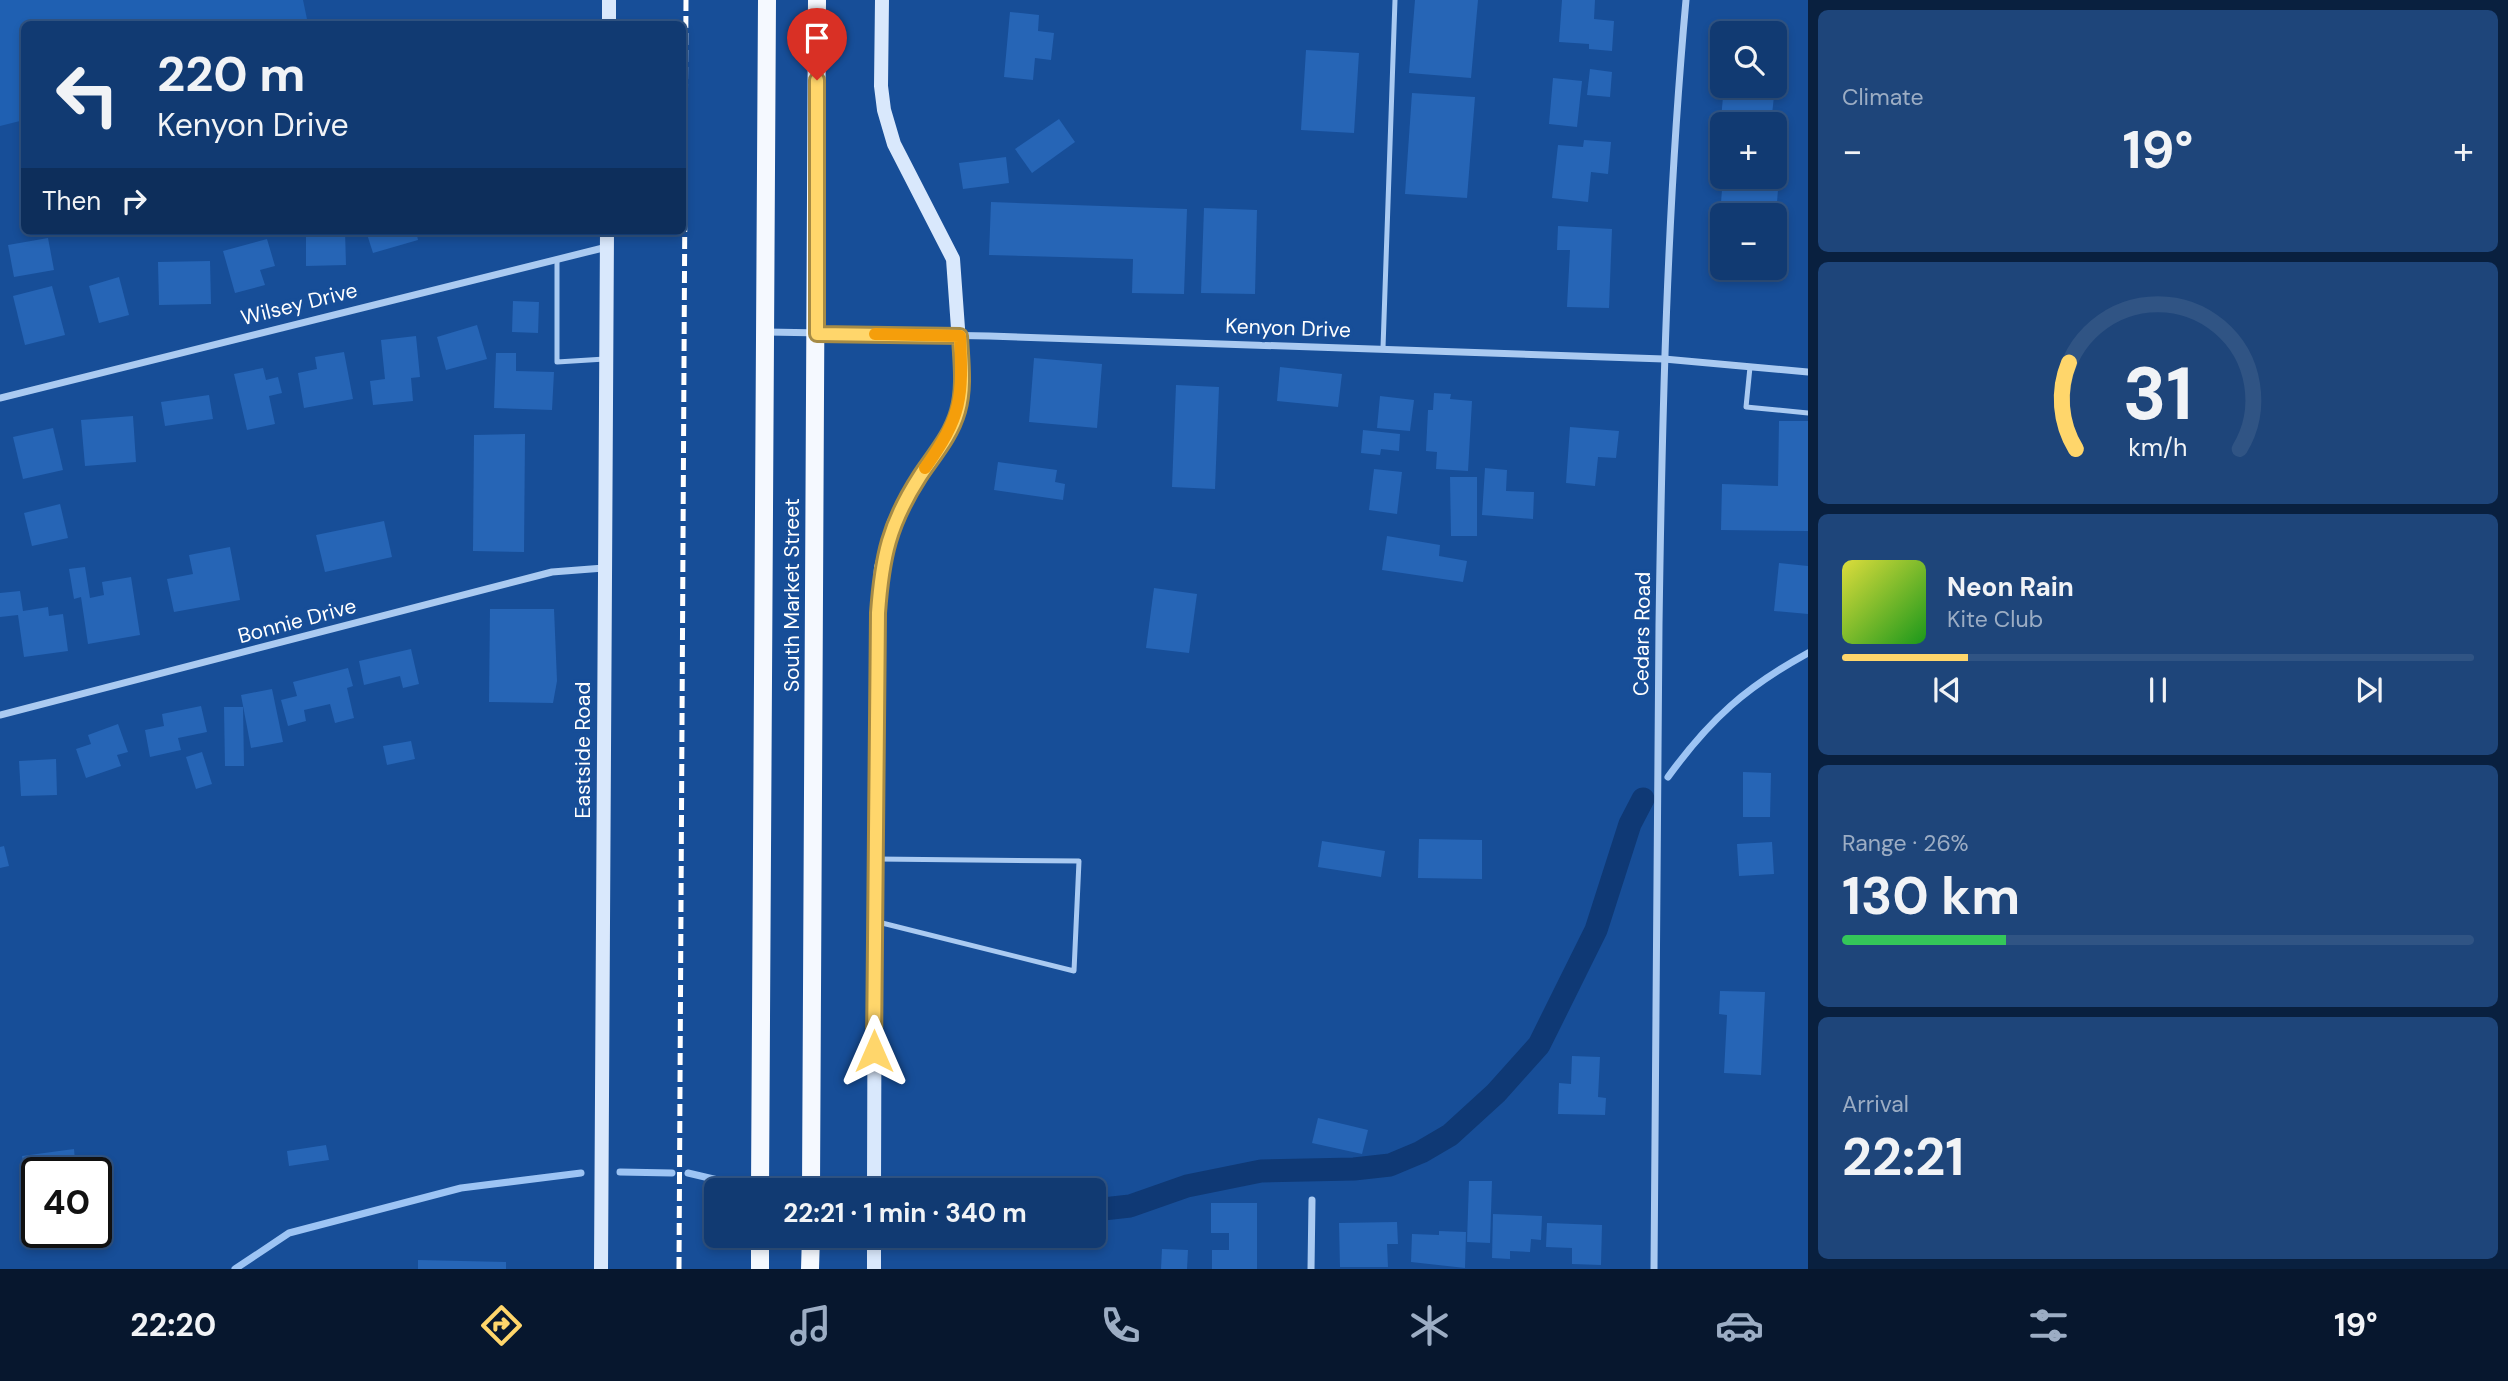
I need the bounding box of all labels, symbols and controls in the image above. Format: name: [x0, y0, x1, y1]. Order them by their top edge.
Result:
pin: [787, 8, 847, 80]
icon: arrive: [798, 19, 836, 57]
map controls: [1710, 21, 1787, 280]
button: search: [1710, 21, 1787, 98]
text: 220 m: [157, 42, 305, 106]
icon: left: [42, 49, 133, 140]
text: Climate: [1842, 82, 1924, 112]
text: Kenyon Drive: [157, 104, 349, 146]
button: +: [1710, 112, 1787, 189]
text: 19°: [2123, 116, 2193, 184]
text: −: [1842, 126, 1863, 176]
text: +: [2453, 126, 2474, 176]
icon: right: [115, 182, 153, 220]
text: Then: [42, 184, 101, 218]
button: −: [1710, 203, 1787, 280]
street label: Wilsey Drive: [238, 276, 360, 332]
street label: Kenyon Drive: [1225, 312, 1351, 344]
text: 31: [2123, 347, 2193, 442]
text: km/h: [2128, 430, 2188, 463]
street label: South Market Street: [778, 498, 806, 692]
text: Neon Rain: [1947, 570, 2074, 604]
street label: Cedars Road: [1627, 572, 1657, 696]
street label: Bonnie Drive: [235, 592, 359, 650]
text: Kite Club: [1947, 604, 2043, 634]
icon: previous: [1928, 671, 1966, 709]
icon: pause: [2139, 671, 2177, 709]
icon: next: [2350, 671, 2388, 709]
street label: Eastside Road: [569, 682, 597, 818]
text: Range · 26%: [1842, 828, 1969, 858]
text: 130 km: [1842, 862, 2020, 930]
position arrow: [837, 1014, 911, 1088]
text: Arrival: [1842, 1089, 1909, 1119]
text: 22:21: [1842, 1123, 1964, 1191]
speed limit sign: 40: [21, 1157, 112, 1248]
text: 22:21 · 1 min · 340 m: [783, 1196, 1027, 1230]
icon: directions: [477, 1301, 526, 1350]
icon: music: [786, 1301, 835, 1350]
icon: phone: [1096, 1301, 1145, 1350]
icon: climate: [1405, 1301, 1454, 1350]
icon: car: [1715, 1301, 1764, 1350]
icon: filters: [2024, 1301, 2073, 1350]
text: 22:20: [130, 1304, 216, 1346]
text: 19°: [2334, 1304, 2378, 1346]

